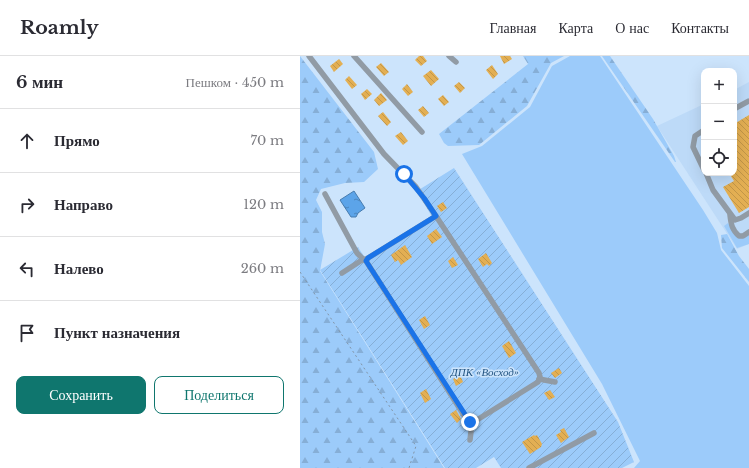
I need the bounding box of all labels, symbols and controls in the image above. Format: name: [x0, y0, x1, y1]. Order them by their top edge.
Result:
text: Roamly: [20, 16, 99, 39]
text: Главная: [489, 19, 536, 37]
text: Карта: [558, 19, 593, 37]
text: О нас: [615, 19, 649, 37]
text: Контакты: [671, 19, 729, 37]
map controls: [701, 68, 737, 176]
button: +: [701, 68, 737, 104]
text: 6 мин: [16, 72, 63, 93]
text: Пешком · 450 m: [186, 74, 284, 91]
button: −: [701, 104, 737, 140]
icon: ahead: [16, 130, 38, 152]
text: Прямо: [54, 131, 100, 150]
text: 70 m: [251, 132, 284, 149]
button: locate: [701, 140, 737, 176]
route start: [395, 165, 413, 183]
icon: right: [16, 194, 38, 216]
text: Направо: [54, 195, 113, 214]
text: 120 m: [243, 196, 284, 213]
icon: left: [16, 258, 38, 280]
text: Налево: [54, 259, 104, 278]
text: 260 m: [241, 260, 284, 277]
icon: arrive: [16, 322, 38, 344]
text: Пункт назначения: [54, 323, 180, 342]
park label: ДПК «Восход»: [450, 365, 519, 379]
button: Сохранить: [16, 376, 146, 414]
button: Поделиться: [154, 376, 284, 414]
route end: [461, 413, 479, 431]

